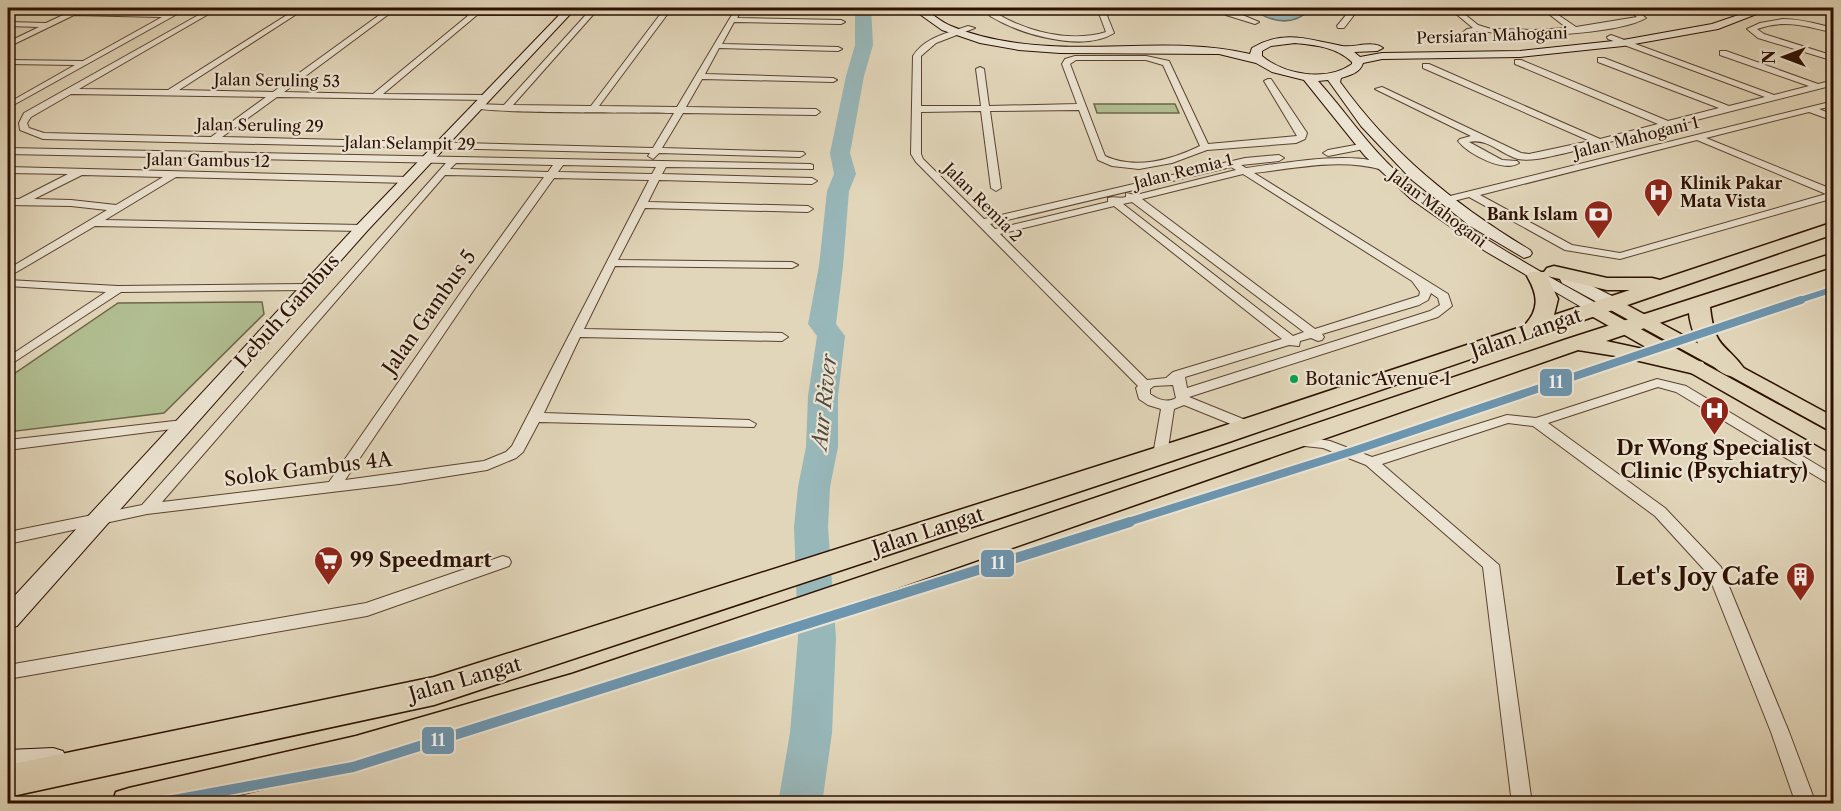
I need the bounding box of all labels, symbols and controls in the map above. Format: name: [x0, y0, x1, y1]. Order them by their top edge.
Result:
street label: Persiaran Mahogani: [1416, 22, 1568, 48]
north arrow: [1754, 27, 1814, 87]
text: N: [1759, 50, 1779, 64]
street label: Jalan Seruling 53: [211, 69, 340, 91]
street label: Jalan Mahogani 1: [1568, 112, 1701, 163]
street label: Jalan Seruling 29: [193, 114, 324, 136]
street label: Jalan Selampit 29: [341, 132, 476, 154]
street label: Jalan Gambus 12: [143, 149, 270, 171]
street label: Jalan Remia 1: [1129, 149, 1235, 194]
street label: Jalan Remia 2: [937, 156, 1027, 246]
street label: Jalan Mahogani: [1383, 163, 1491, 251]
place label: Klinik Pakar Mata Vista: [1680, 173, 1783, 211]
hospital icon: Klinik Pakar Mata Vista: [1643, 176, 1675, 218]
bank icon: Bank Islam: [1583, 198, 1615, 240]
place label: Bank Islam: [1487, 204, 1578, 224]
street label: Jalan Gambus 5: [375, 245, 481, 381]
street label: Lebuh Gambus: [230, 249, 344, 373]
street label: Jalan Langat: [1464, 303, 1585, 364]
water label: Aur River: [806, 352, 842, 454]
place label: Botanic Avenue 1: [1305, 368, 1452, 390]
line badge: 11: [1539, 368, 1573, 397]
text: 11: [1549, 372, 1564, 392]
marker: Botanic Avenue 1: [1288, 373, 1300, 385]
hospital icon: Dr Wong Specialist Clinic (Psychiatry): [1698, 394, 1730, 436]
place label: Dr Wong Specialist Clinic (Psychiatry): [1616, 436, 1812, 483]
street label: Solok Gambus 4A: [223, 447, 395, 491]
street label: Jalan Langat: [866, 502, 987, 561]
supermarket icon: 99 Speedmart: [313, 544, 345, 586]
place label: 99 Speedmart: [350, 548, 492, 572]
line badge: 11: [980, 549, 1015, 578]
text: 11: [991, 553, 1006, 573]
building icon: Let's Joy Cafe: [1784, 560, 1816, 602]
place label: Let's Joy Cafe: [1615, 562, 1779, 591]
street label: Jalan Langat: [403, 651, 524, 707]
line badge: 11: [421, 726, 455, 755]
text: 11: [431, 730, 446, 750]

